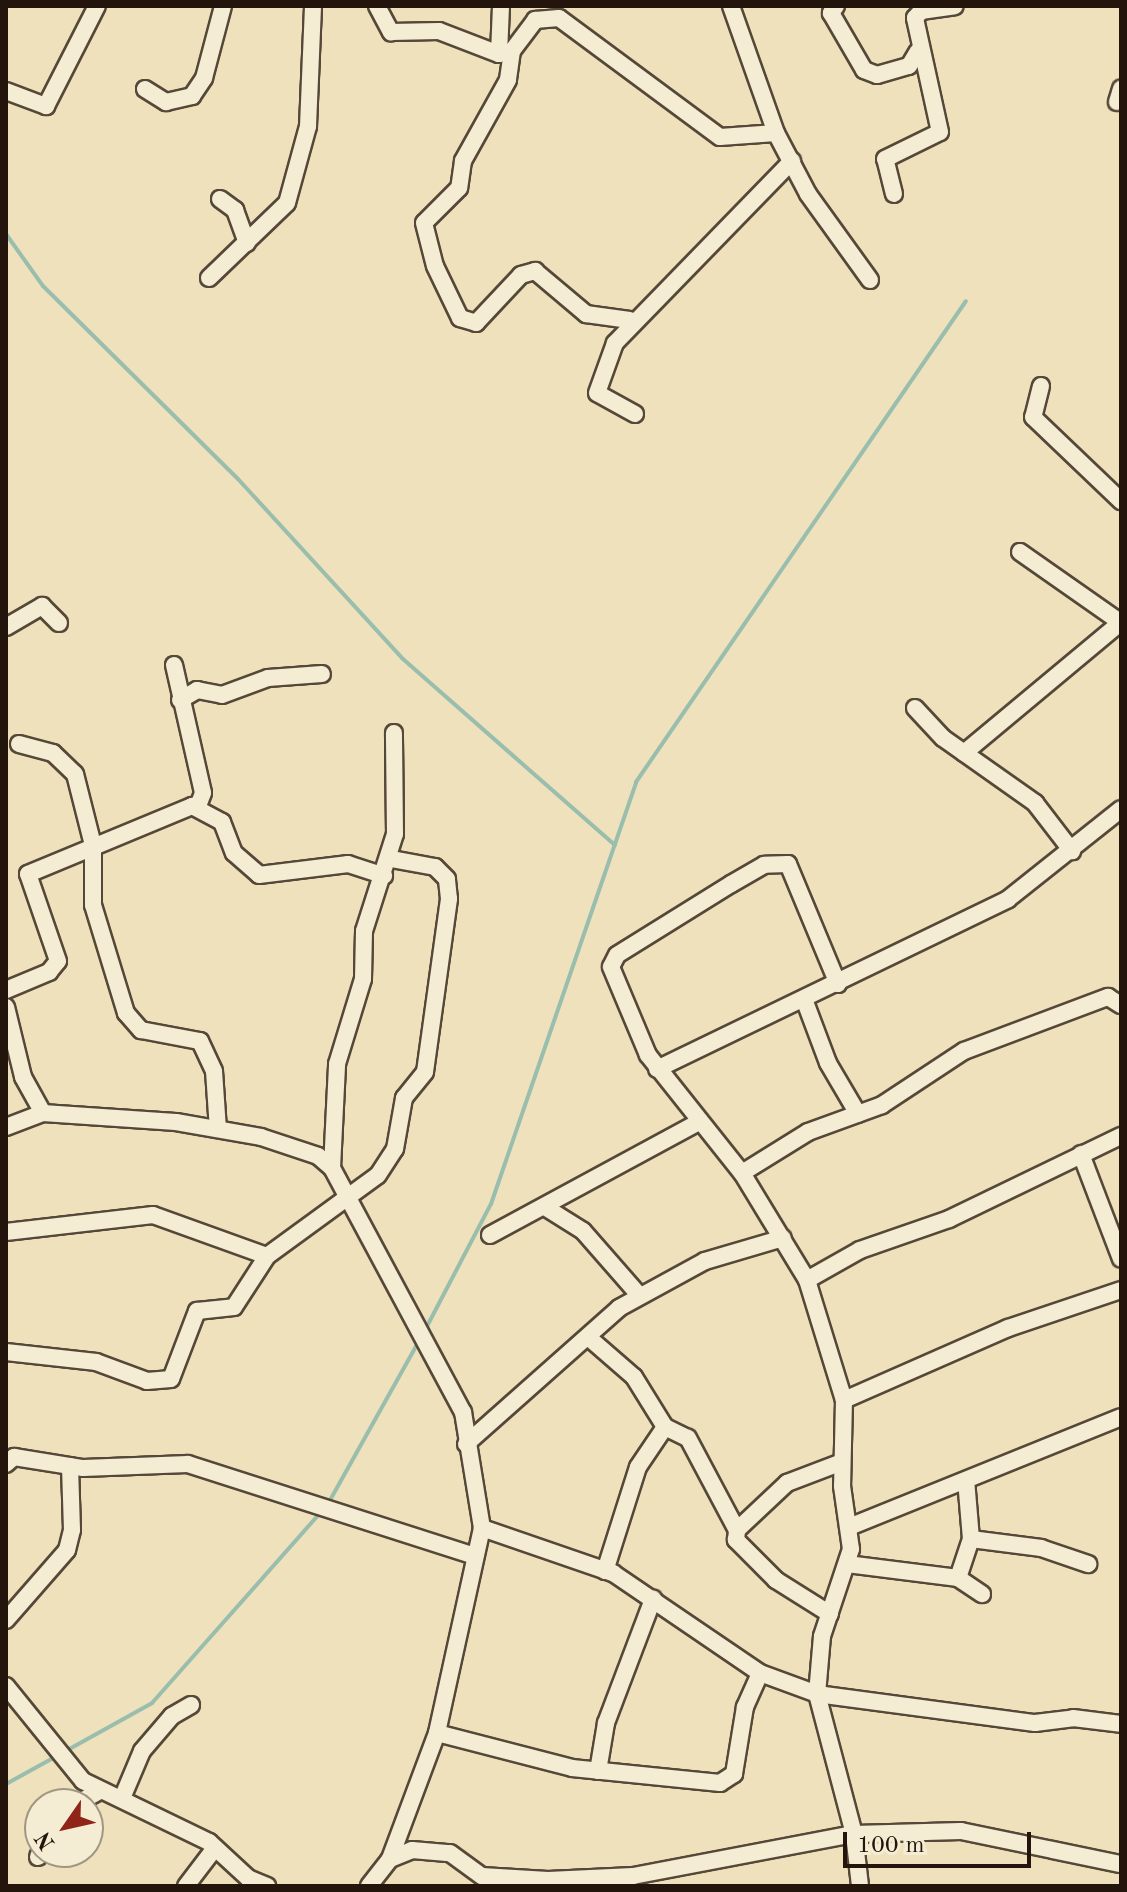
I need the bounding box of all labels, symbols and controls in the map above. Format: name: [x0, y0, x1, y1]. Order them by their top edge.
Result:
north arrow: [24, 1788, 104, 1868]
scale bar: [847, 1816, 1035, 1866]
text: N: [32, 1827, 60, 1853]
text: 100 m: [857, 1834, 925, 1858]

